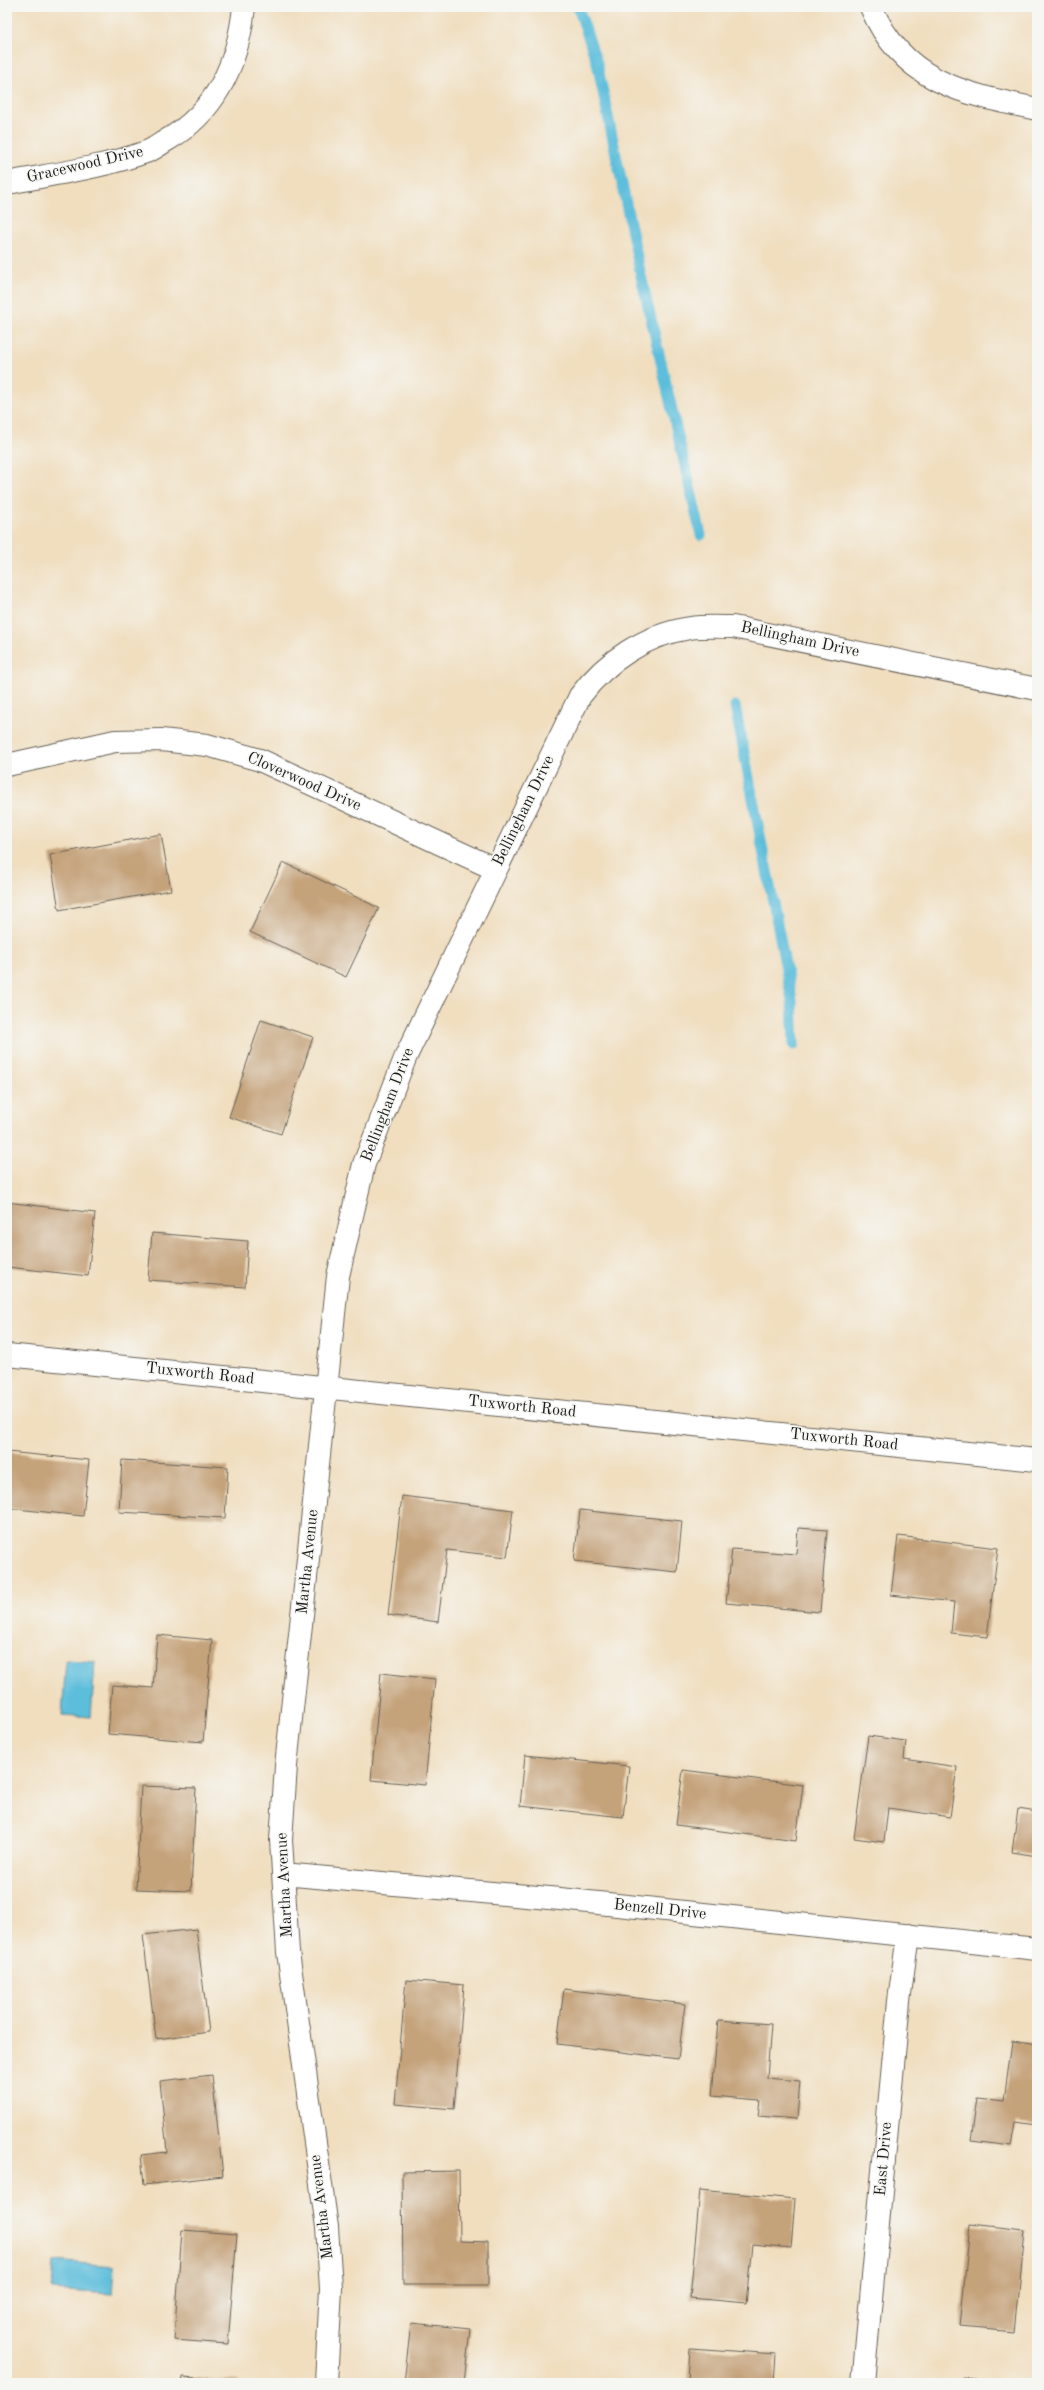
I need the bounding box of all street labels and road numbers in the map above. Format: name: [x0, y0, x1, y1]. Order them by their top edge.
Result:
street label: Gracewood Drive: [25, 144, 145, 186]
street label: Bellingham Drive: [739, 620, 861, 660]
street label: Cloverwood Drive: [245, 750, 363, 814]
street label: Bellingham Drive: [490, 753, 558, 869]
street label: Bellingham Drive: [359, 1046, 417, 1164]
street label: Tuxworth Road: [145, 1360, 255, 1388]
street label: Tuxworth Road: [467, 1393, 577, 1421]
street label: Tuxworth Road: [789, 1426, 899, 1454]
street label: Martha Avenue: [295, 1509, 321, 1615]
street label: Martha Avenue: [274, 1832, 296, 1938]
street label: Benzell Drive: [613, 1897, 707, 1923]
street label: East Drive: [873, 2121, 895, 2197]
street label: Martha Avenue: [308, 2154, 336, 2260]

